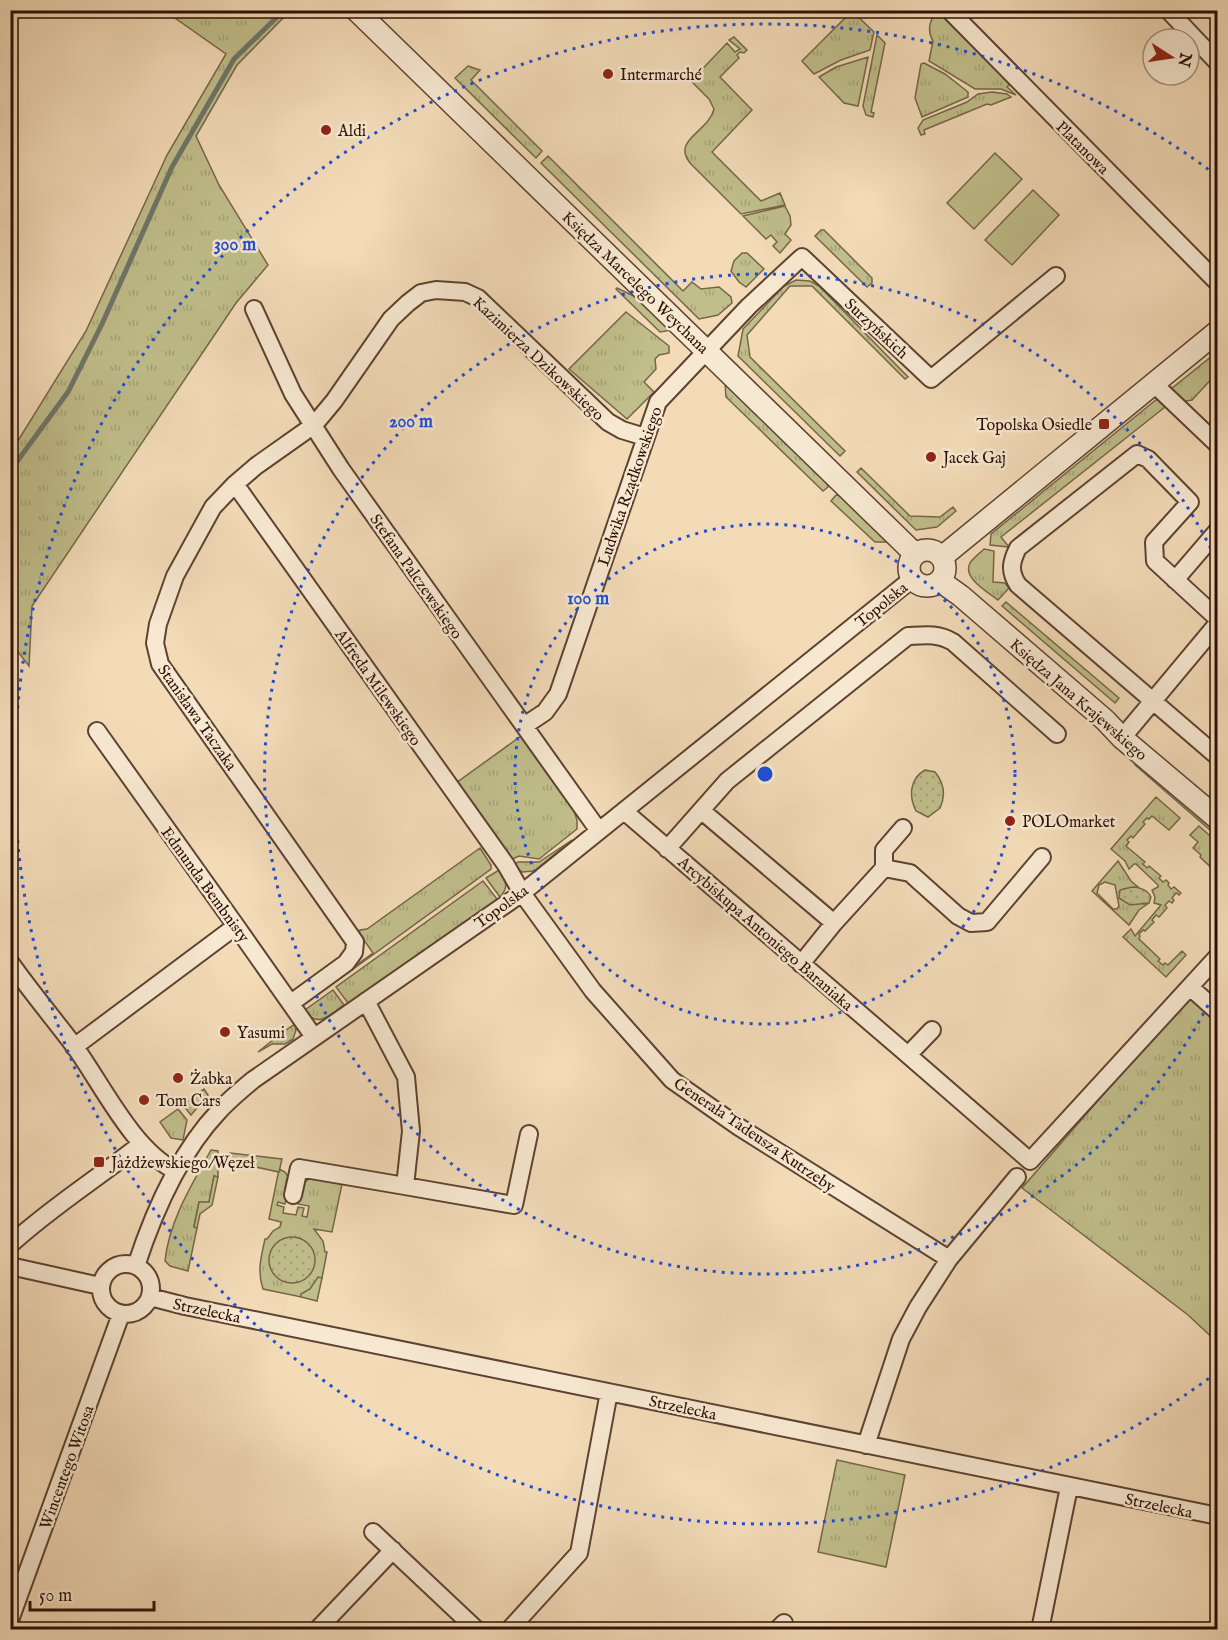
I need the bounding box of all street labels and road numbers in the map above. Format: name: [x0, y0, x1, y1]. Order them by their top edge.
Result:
street label: Platanowa: [1051, 118, 1113, 179]
street label: Księdza Marcelego Weychana: [557, 208, 712, 359]
street label: Kazimierza Dzikowskiego: [468, 293, 608, 426]
street label: Surzyńskich: [840, 295, 912, 364]
street label: Ludwika Rządkowskiego: [594, 404, 668, 569]
street label: Stefana Palczewskiego: [365, 511, 466, 644]
street label: Topolska: [852, 578, 913, 633]
street label: Alfreda Milewskiego: [329, 625, 425, 751]
street label: Księdza Jana Krajewskiego: [1005, 635, 1151, 766]
street label: Stanisława Taczaka: [152, 661, 240, 775]
street label: Edmunda Bembnisty: [156, 823, 253, 947]
street label: Arcybiskupa Antoniego Baraniaka: [672, 852, 856, 1016]
street label: Topolska: [471, 881, 533, 934]
street label: Generała Tadeusza Kutrzeby: [669, 1074, 839, 1197]
street label: Strzelecka: [171, 1295, 242, 1329]
street label: Strzelecka: [647, 1392, 718, 1426]
street label: Wincentego Witosa: [36, 1403, 100, 1532]
street label: Strzelecka: [1123, 1490, 1194, 1524]

